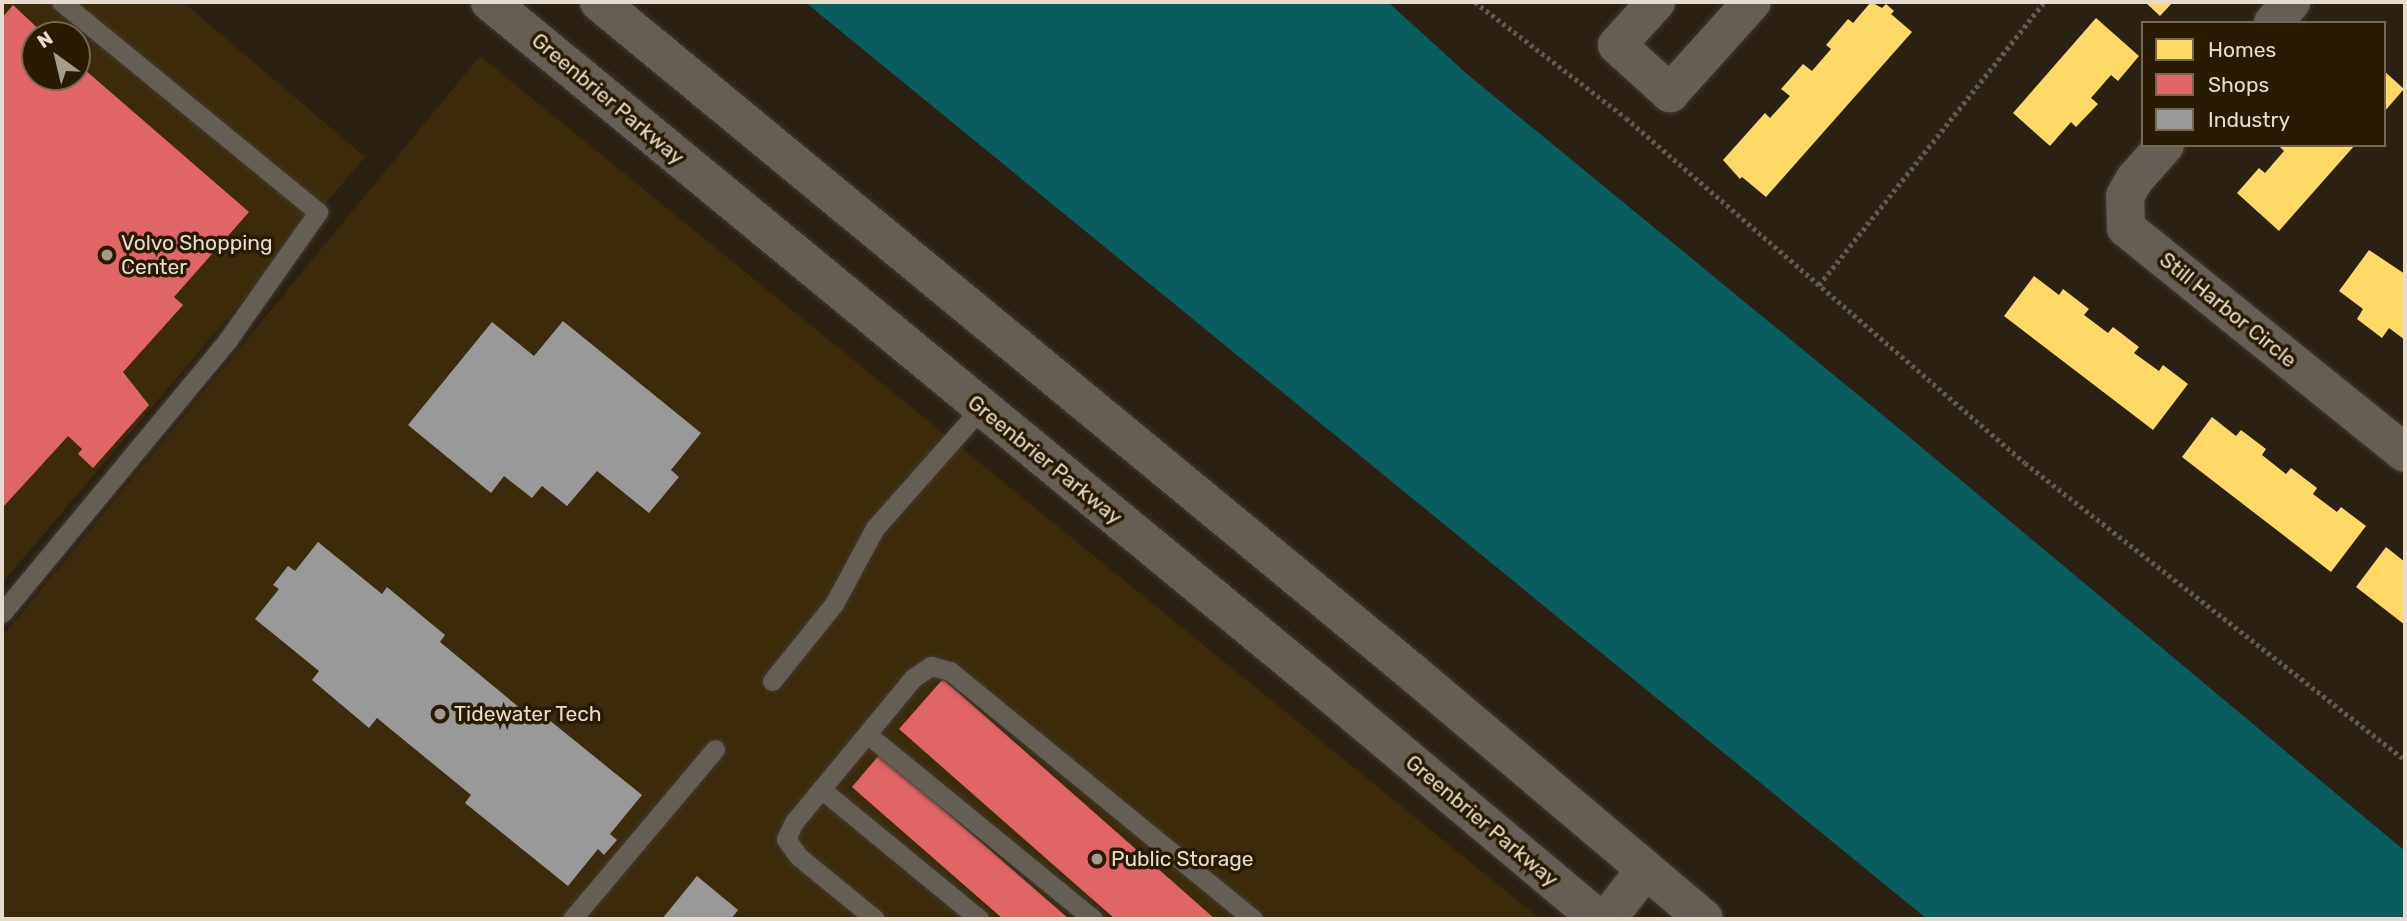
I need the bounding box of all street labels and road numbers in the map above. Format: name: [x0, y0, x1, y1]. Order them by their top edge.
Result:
street label: Greenbrier Parkway: [526, 28, 690, 170]
street label: Still Harbor Circle: [2154, 247, 2302, 373]
street label: Greenbrier Parkway: [962, 390, 1128, 530]
street label: Greenbrier Parkway: [1400, 750, 1564, 892]

